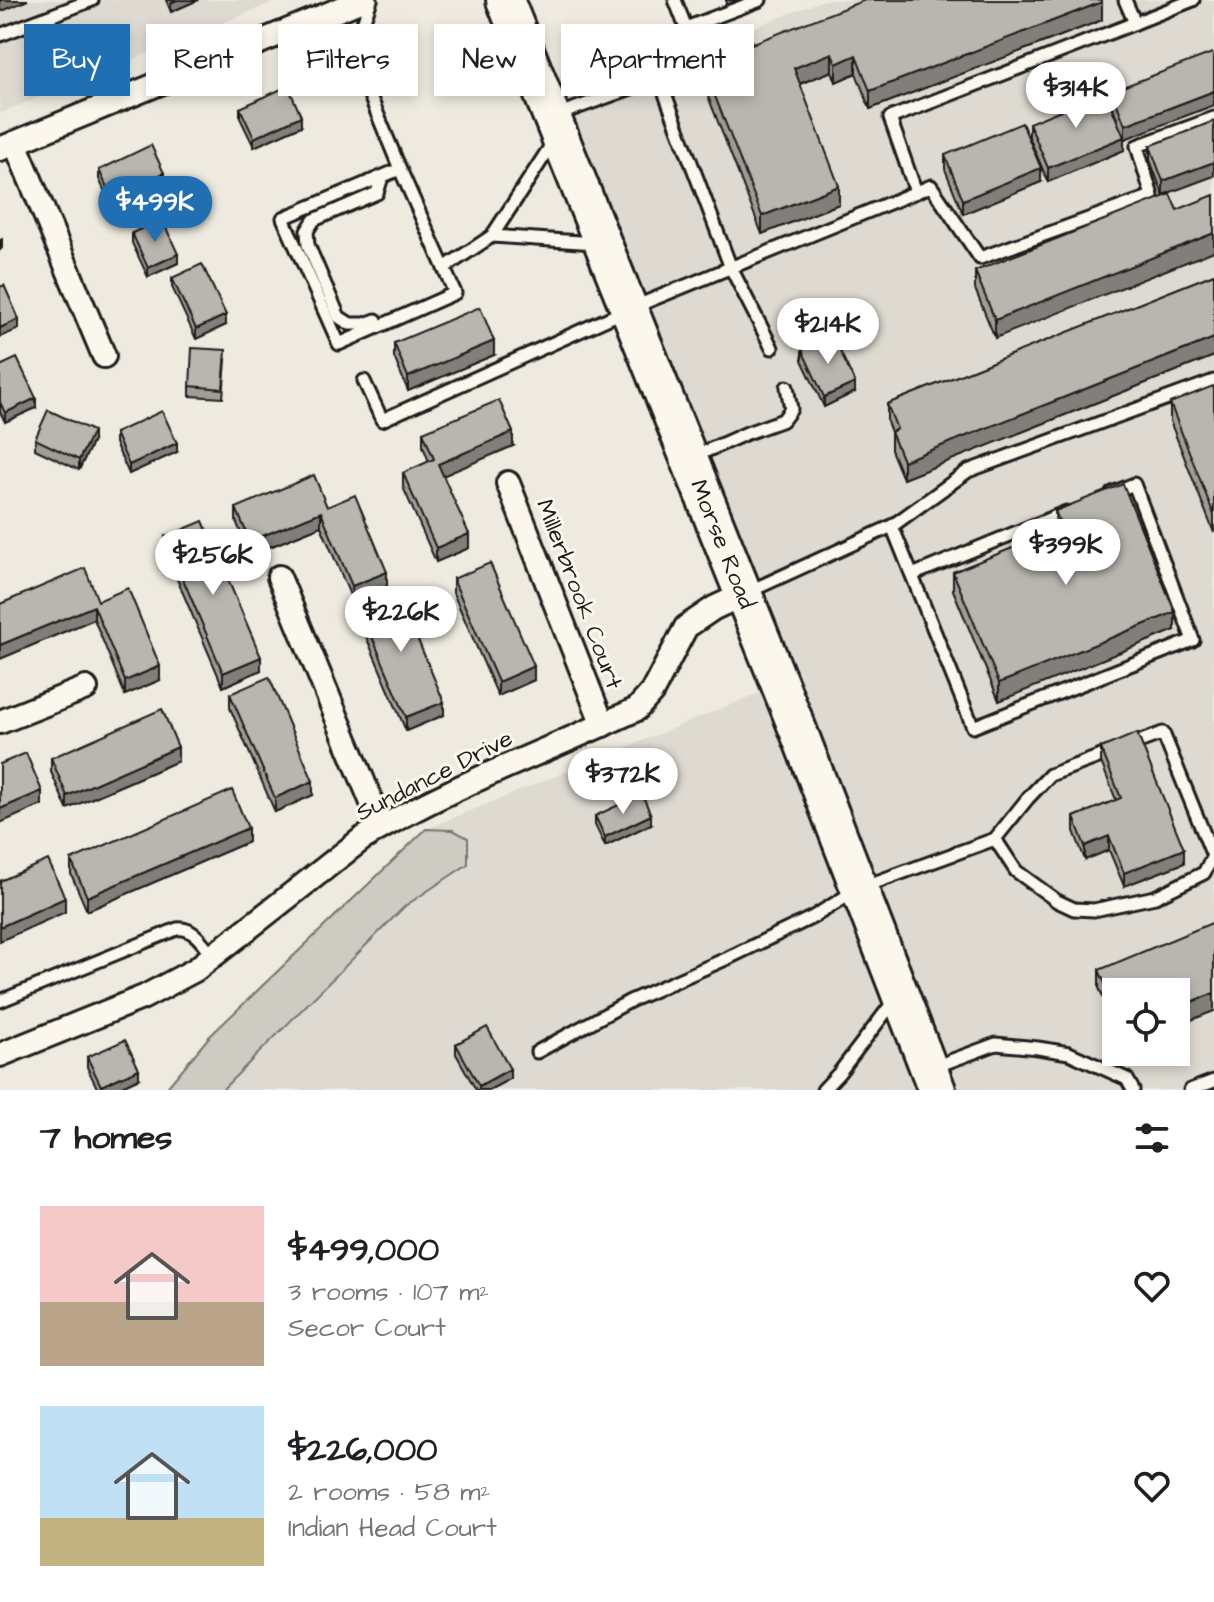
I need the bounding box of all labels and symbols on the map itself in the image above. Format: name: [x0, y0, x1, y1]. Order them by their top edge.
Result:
pin: $314K: [1020, 62, 1132, 130]
pin: $499K: [99, 176, 211, 244]
pin: $214K: [772, 298, 884, 366]
street label: Morse Road: [681, 475, 764, 614]
street label: Millerbrook Court: [527, 494, 631, 695]
pin: $399K: [1010, 519, 1122, 587]
pin: $256K: [157, 529, 269, 597]
pin: $226K: [345, 586, 457, 654]
street label: Sundance Drive: [350, 722, 519, 830]
pin: $372K: [567, 748, 679, 816]

